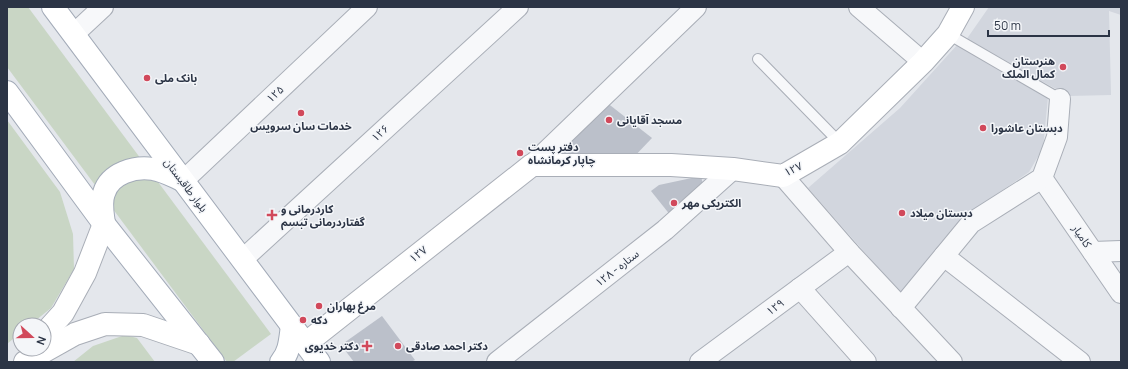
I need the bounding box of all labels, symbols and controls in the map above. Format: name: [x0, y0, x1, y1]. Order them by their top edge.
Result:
scale bar: [988, 12, 1109, 38]
text: 50 m: [994, 17, 1021, 34]
place label: هنرستان کمال الملک: [1002, 53, 1056, 81]
marker: هنرستان کمال الملک: [1058, 62, 1068, 72]
place label: بانک ملی: [155, 70, 197, 85]
marker: بانک ملی: [142, 73, 152, 83]
street label: ۱۲۵: [263, 82, 287, 106]
marker: خدمات سان سرویس: [296, 108, 306, 118]
place label: مسجد آقایانی: [617, 112, 682, 127]
marker: مسجد آقایانی: [604, 115, 614, 125]
place label: خدمات سان سرویس: [250, 118, 352, 133]
place label: دبستان عاشورا: [991, 120, 1063, 135]
street label: ۱۲۶: [368, 121, 392, 145]
marker: دبستان عاشورا: [978, 123, 988, 133]
place label: دفتر پست چاپار کرمانشاه: [528, 139, 595, 168]
marker: دفتر پست چاپار کرمانشاه: [515, 148, 525, 158]
street label: بلوار طاقبستان: [161, 155, 212, 215]
street label: ۱۲۷: [781, 157, 805, 179]
place label: الکتریکی مهر: [681, 195, 741, 210]
marker: الکتریکی مهر: [669, 198, 679, 208]
place label: کاردرمانی و گفتاردرمانی تبسم: [281, 201, 366, 231]
place label: دبستان میلاد: [910, 205, 973, 220]
marker: دبستان میلاد: [897, 208, 907, 218]
marker: کاردرمانی و گفتاردرمانی تبسم: [266, 209, 278, 221]
street label: کامیار: [1069, 220, 1096, 251]
street label: ۱۲۷: [406, 241, 430, 265]
street label: ۱۲۸ - ستاره: [592, 245, 642, 289]
street label: ۱۲۹: [763, 295, 787, 318]
place label: مرغ بهاران: [327, 298, 376, 314]
marker: مرغ بهاران: [314, 301, 324, 311]
place label: دکه: [311, 312, 328, 327]
marker: دکه: [298, 315, 308, 325]
north arrow: [12, 317, 52, 357]
text: N: [33, 334, 50, 347]
place label: دکتر خدیوی: [305, 338, 359, 353]
place label: دکتر احمد صادقی: [406, 338, 488, 353]
marker: دکتر خدیوی: [362, 341, 372, 351]
marker: دکتر احمد صادقی: [393, 341, 403, 351]

